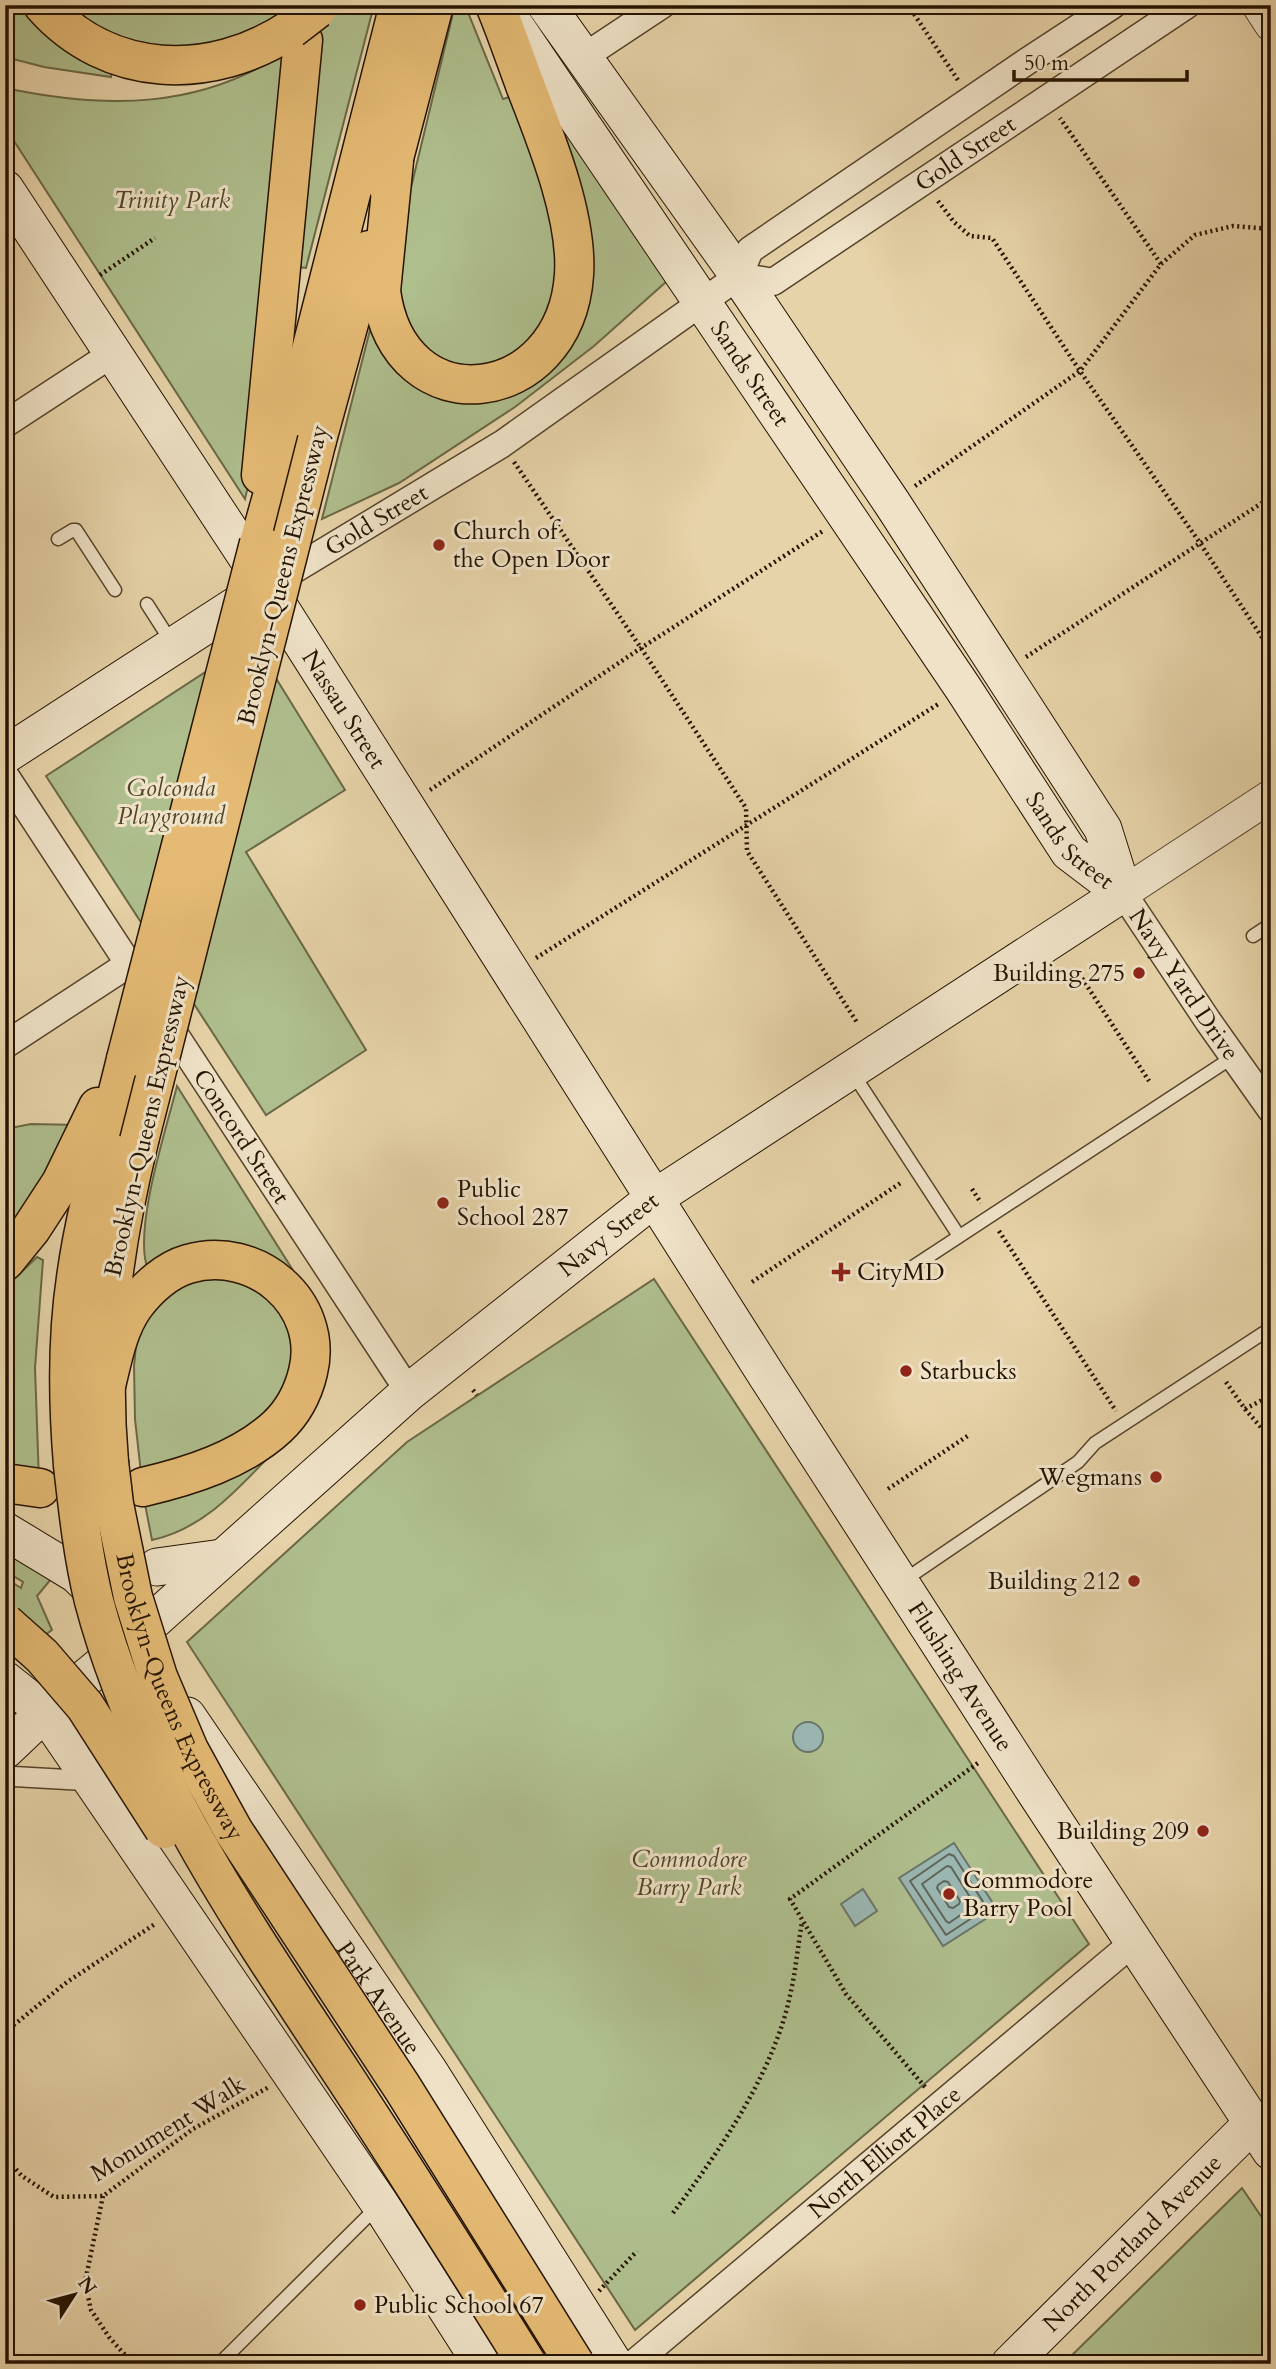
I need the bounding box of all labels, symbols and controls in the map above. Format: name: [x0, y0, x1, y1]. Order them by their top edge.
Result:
scale bar: [1014, 38, 1187, 82]
text: 50 m: [1024, 49, 1069, 78]
street label: Gold Street: [908, 107, 1023, 199]
park label: Trinity Park: [114, 184, 230, 217]
street label: Sands Street: [703, 314, 798, 433]
street label: Brooklyn-Queens Expressway: [230, 421, 336, 729]
street label: Gold Street: [318, 476, 434, 564]
place label: Church of the Open Door: [453, 515, 610, 576]
marker: Church of the Open Door: [431, 537, 447, 553]
street label: Nassau Street: [294, 643, 394, 775]
park label: Golconda Playground: [117, 772, 226, 833]
street label: Sands Street: [1018, 785, 1121, 897]
street label: Navy Yard Drive: [1121, 902, 1247, 1067]
place label: Building 275: [993, 957, 1125, 990]
marker: Building 275: [1131, 965, 1147, 981]
street label: Brooklyn-Queens Expressway: [96, 972, 198, 1280]
street label: Concord Street: [185, 1063, 298, 1211]
place label: Public School 287: [457, 1173, 569, 1234]
street label: Navy Street: [551, 1184, 666, 1285]
marker: Public School 287: [435, 1195, 451, 1211]
place label: CityMD: [857, 1256, 944, 1289]
marker: CityMD: [831, 1262, 851, 1282]
place label: Starbucks: [920, 1355, 1017, 1388]
marker: Starbucks: [898, 1363, 914, 1379]
place label: Wegmans: [1038, 1461, 1142, 1494]
marker: Wegmans: [1148, 1469, 1164, 1485]
street label: Brooklyn-Queens Expressway: [108, 1550, 252, 1847]
place label: Building 212: [988, 1565, 1120, 1598]
marker: Building 212: [1126, 1573, 1142, 1589]
street label: Flushing Avenue: [900, 1595, 1021, 1758]
place label: Building 209: [1057, 1815, 1189, 1848]
marker: Building 209: [1195, 1823, 1211, 1839]
park label: Commodore Barry Park: [632, 1843, 747, 1904]
place label: Commodore Barry Pool: [963, 1864, 1093, 1925]
marker: Commodore Barry Pool: [941, 1886, 957, 1902]
street label: Park Avenue: [329, 1935, 429, 2061]
street label: Monument Walk: [84, 2068, 252, 2190]
street label: North Elliott Place: [801, 2078, 968, 2226]
street label: North Portland Avenue: [1035, 2147, 1229, 2339]
north arrow: [38, 2260, 108, 2330]
text: N: [72, 2271, 103, 2300]
place label: Public School 67: [374, 2289, 544, 2322]
marker: Public School 67: [352, 2297, 368, 2313]

